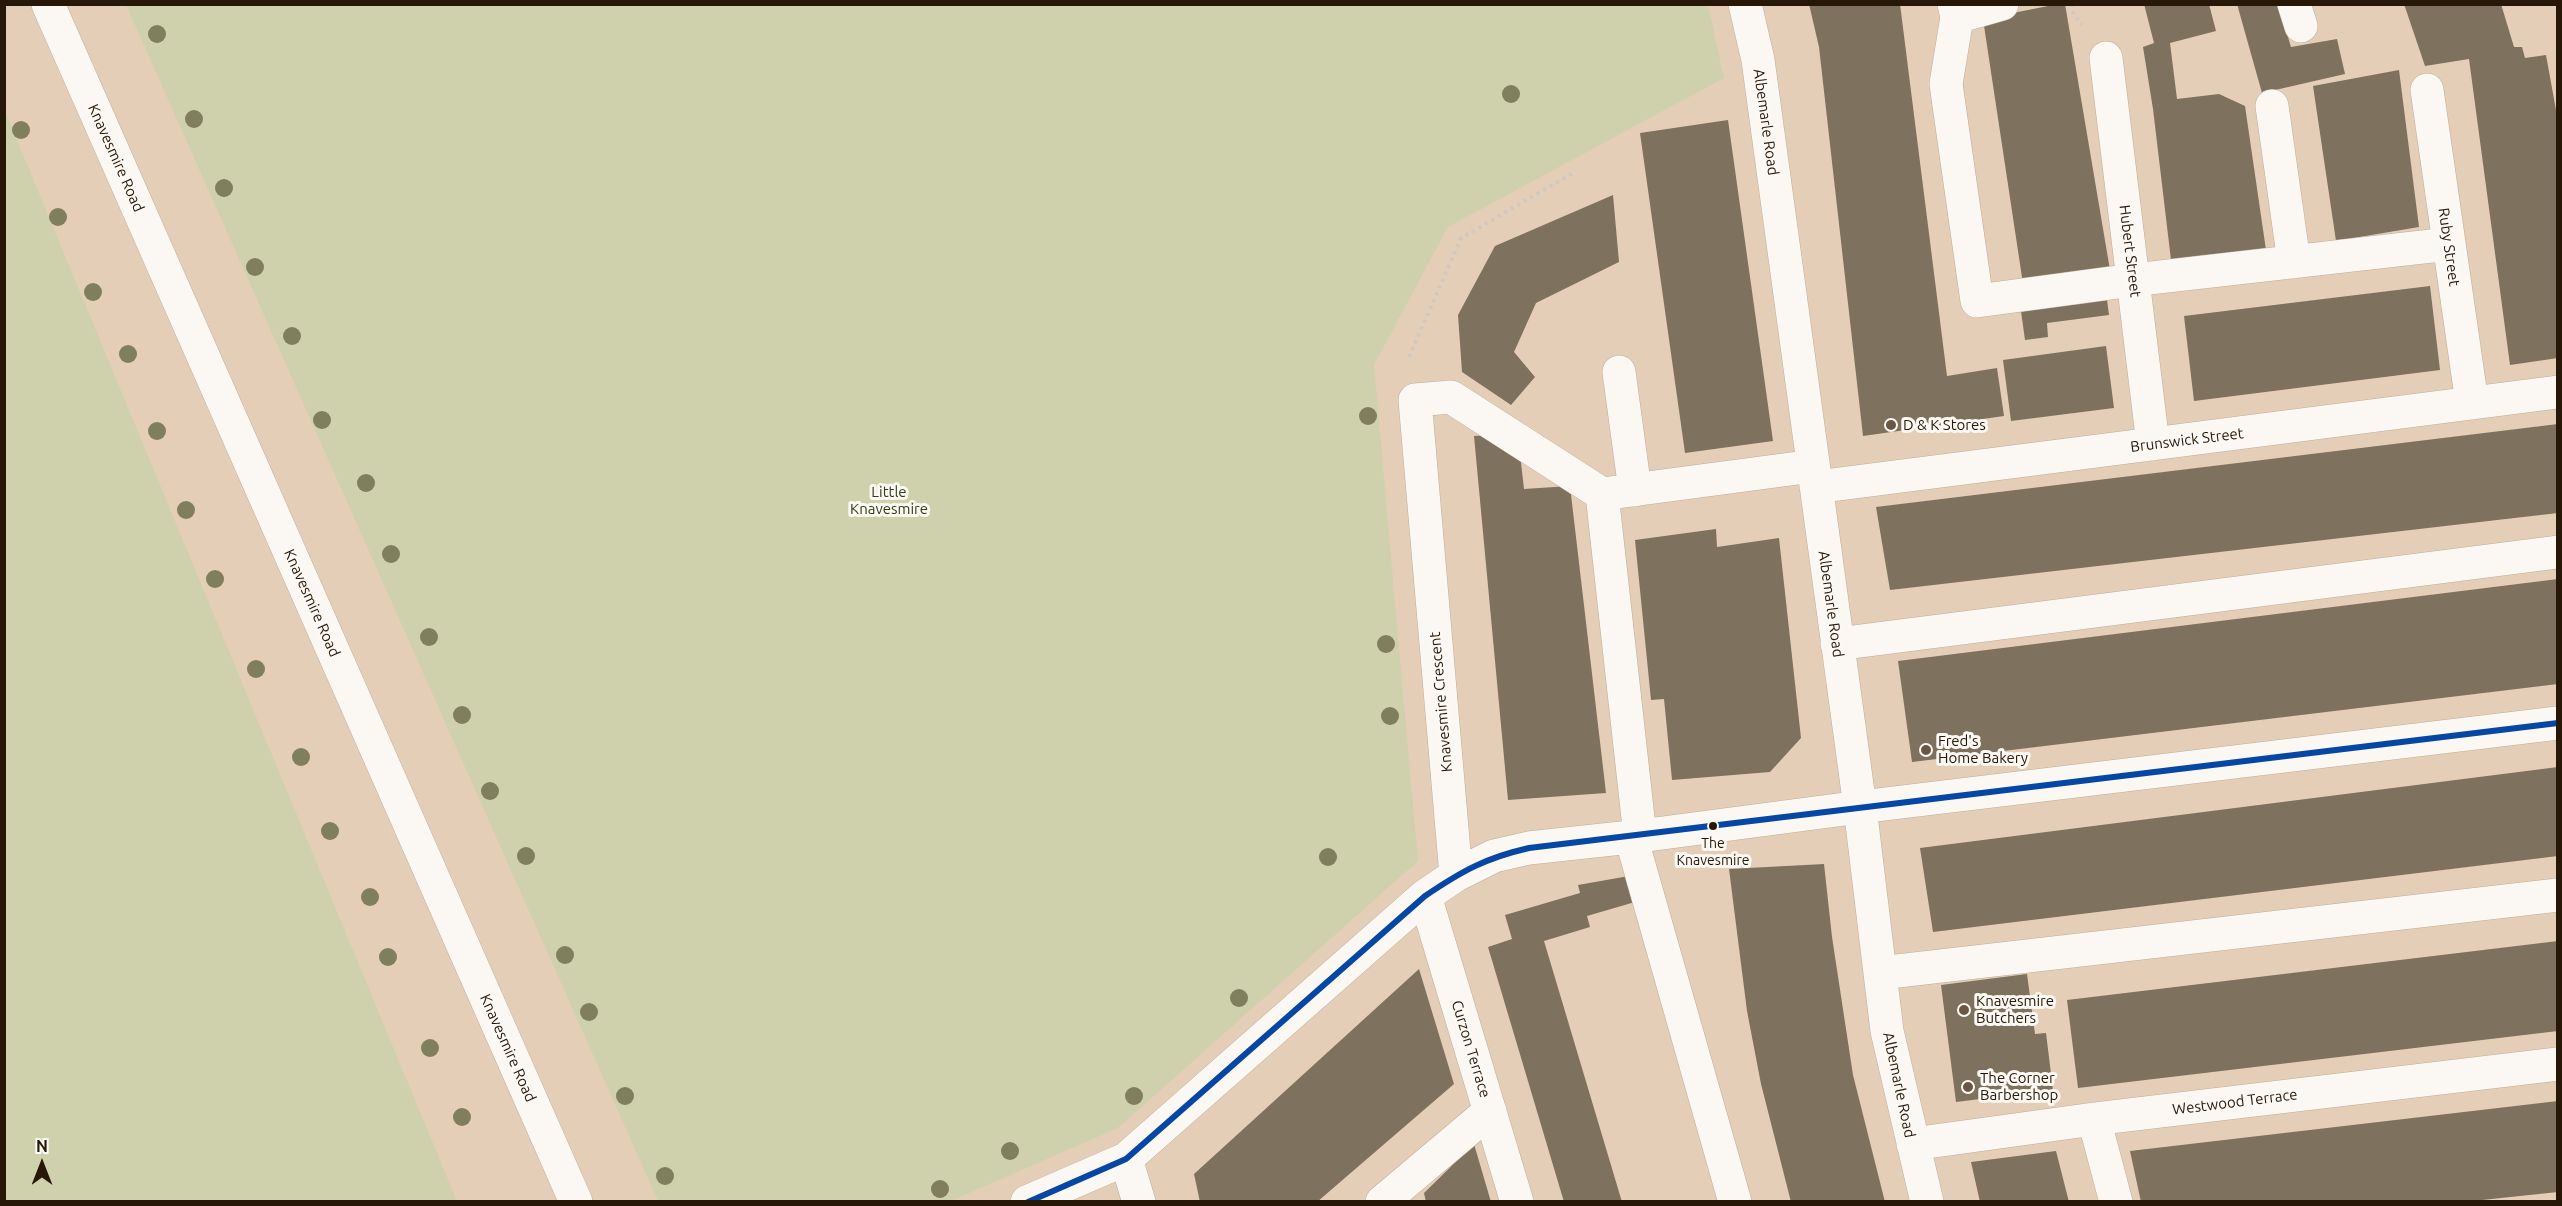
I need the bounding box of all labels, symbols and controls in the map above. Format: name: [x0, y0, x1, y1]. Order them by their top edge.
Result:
street label: Albemarle Road: [1750, 68, 1782, 176]
street label: Knavesmire Road: [84, 101, 148, 215]
street label: Hubert Street: [2115, 204, 2145, 298]
street label: Ruby Street: [2435, 207, 2463, 287]
place label: D & K Stores: [1903, 416, 1986, 434]
marker: D & K Stores: [1884, 418, 1898, 432]
street label: Brunswick Street: [2129, 424, 2245, 456]
park label: Little Knavesmire: [850, 483, 928, 518]
street label: Knavesmire Road: [280, 546, 344, 660]
street label: Albemarle Road: [1815, 550, 1847, 658]
street label: Knavesmire Crescent: [1426, 631, 1456, 773]
place label: Fred's Home Bakery: [1938, 732, 2028, 767]
marker: Fred's Home Bakery: [1919, 743, 1933, 757]
marker: The Knavesmire: [1707, 820, 1719, 832]
place label: The Knavesmire: [1677, 835, 1749, 868]
street label: Knavesmire Road: [476, 991, 540, 1105]
place label: Knavesmire Butchers: [1976, 992, 2054, 1027]
street label: Curzon Terrace: [1448, 998, 1494, 1100]
marker: Knavesmire Butchers: [1957, 1003, 1971, 1017]
street label: Albemarle Road: [1879, 1031, 1919, 1139]
place label: The Corner Barbershop: [1980, 1069, 2058, 1104]
marker: The Corner Barbershop: [1961, 1080, 1975, 1094]
street label: Westwood Terrace: [2171, 1085, 2299, 1119]
north arrow: [12, 1134, 72, 1194]
text: N: [36, 1137, 48, 1155]

